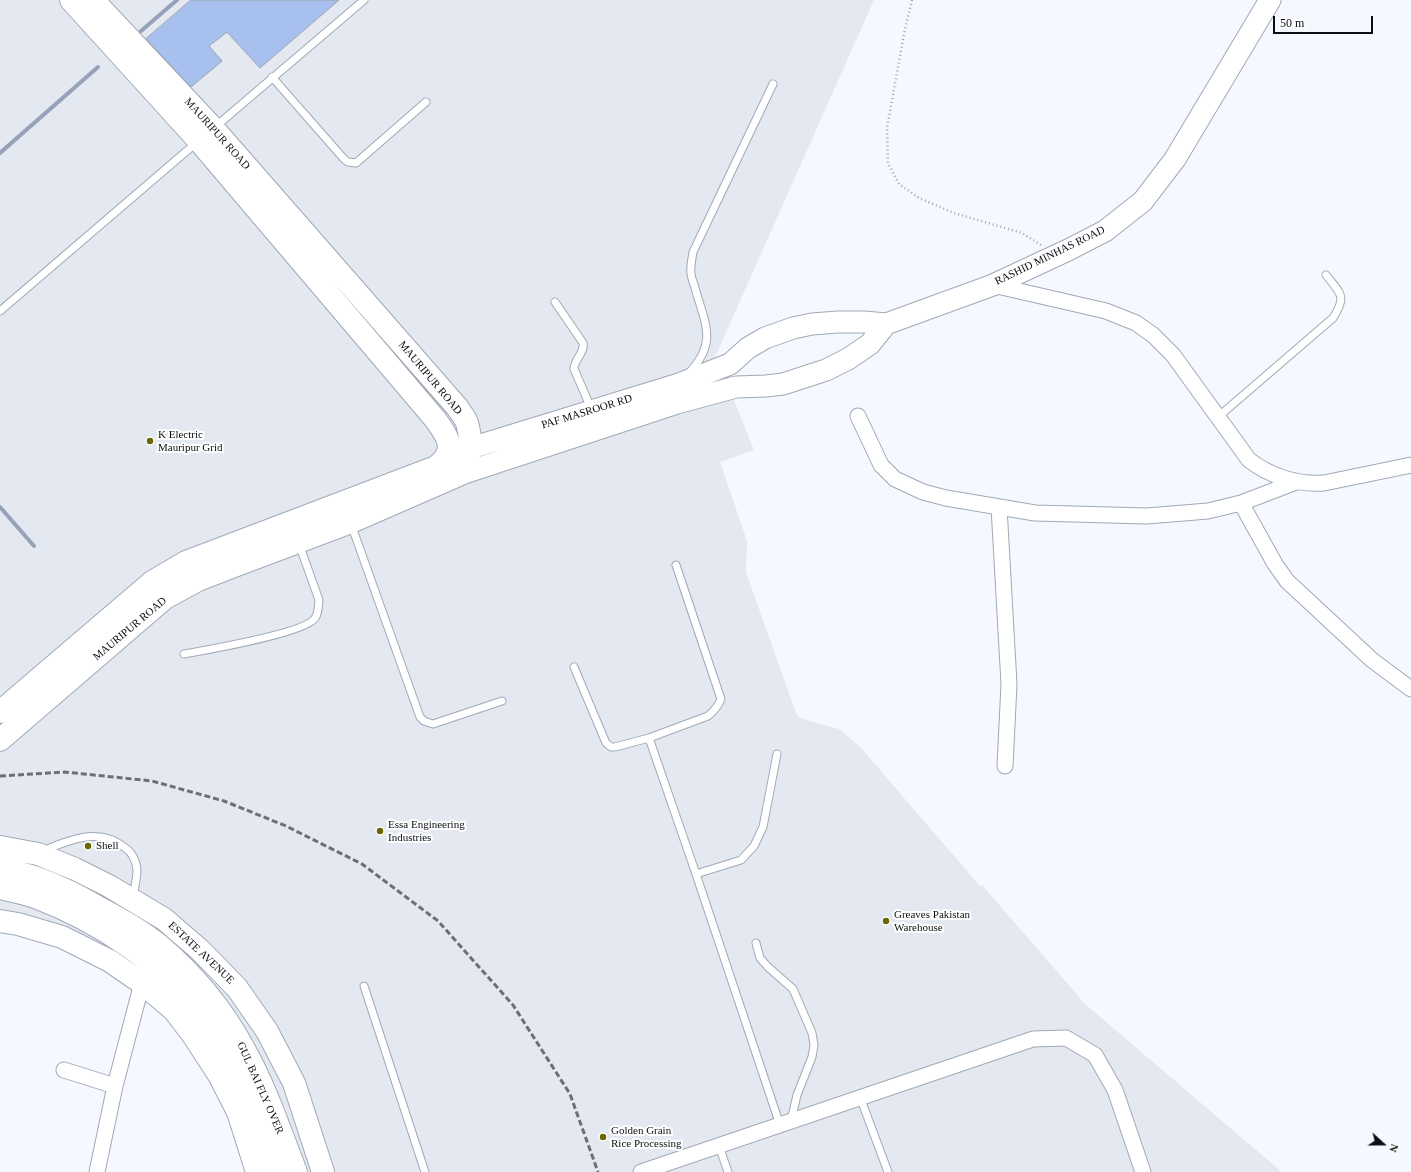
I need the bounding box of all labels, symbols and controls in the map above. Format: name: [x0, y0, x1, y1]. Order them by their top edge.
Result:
scale bar: [1275, 8, 1375, 34]
text: 50 m: [1280, 16, 1304, 30]
street label: MAURIPUR ROAD: [181, 95, 253, 173]
street label: RASHID MINHAS ROAD: [993, 224, 1107, 288]
street label: MAURIPUR ROAD: [395, 339, 465, 417]
street label: PAF MASROOR RD: [540, 392, 634, 432]
place label: K Electric Mauripur Grid: [158, 428, 222, 454]
marker: K Electric Mauripur Grid: [145, 436, 155, 446]
street label: MAURIPUR ROAD: [91, 594, 169, 664]
place label: Essa Engineering Industries: [388, 818, 465, 844]
marker: Essa Engineering Industries: [375, 826, 385, 836]
place label: Shell: [96, 839, 119, 853]
marker: Shell: [83, 841, 93, 851]
place label: Greaves Pakistan Warehouse: [894, 908, 970, 934]
marker: Greaves Pakistan Warehouse: [881, 916, 891, 926]
street label: ESTATE AVENUE: [165, 919, 237, 987]
street label: GUL BAI FLY OVER: [234, 1040, 286, 1136]
place label: Golden Grain Rice Processing: [611, 1124, 682, 1150]
north arrow: [1363, 1124, 1403, 1164]
marker: Golden Grain Rice Processing: [598, 1132, 608, 1142]
text: N: [1387, 1142, 1401, 1154]

